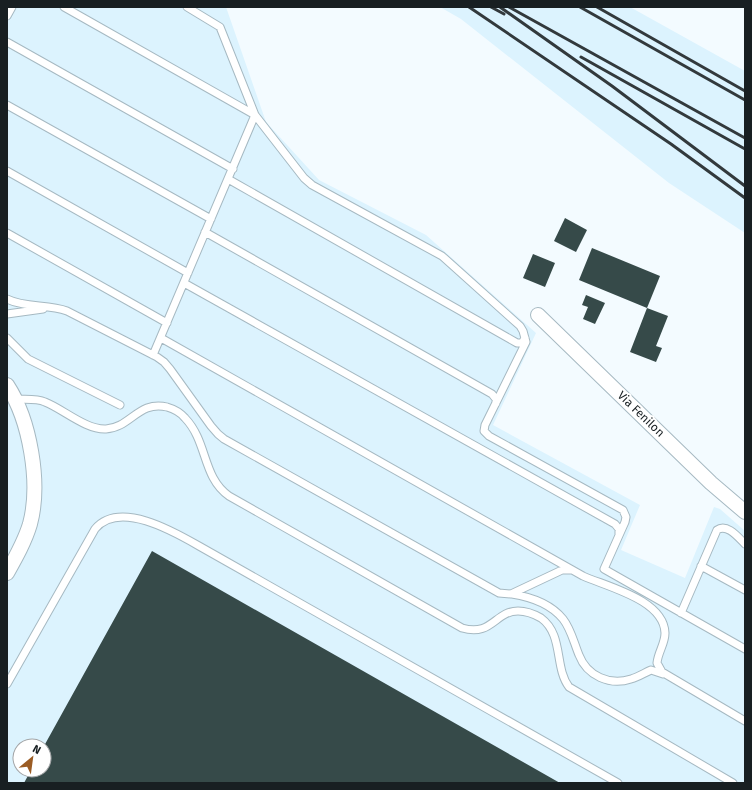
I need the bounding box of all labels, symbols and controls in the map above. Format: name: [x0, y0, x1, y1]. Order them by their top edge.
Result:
street label: Via Fenilon: [615, 388, 667, 440]
north arrow: [12, 738, 52, 778]
text: N: [30, 742, 43, 757]

